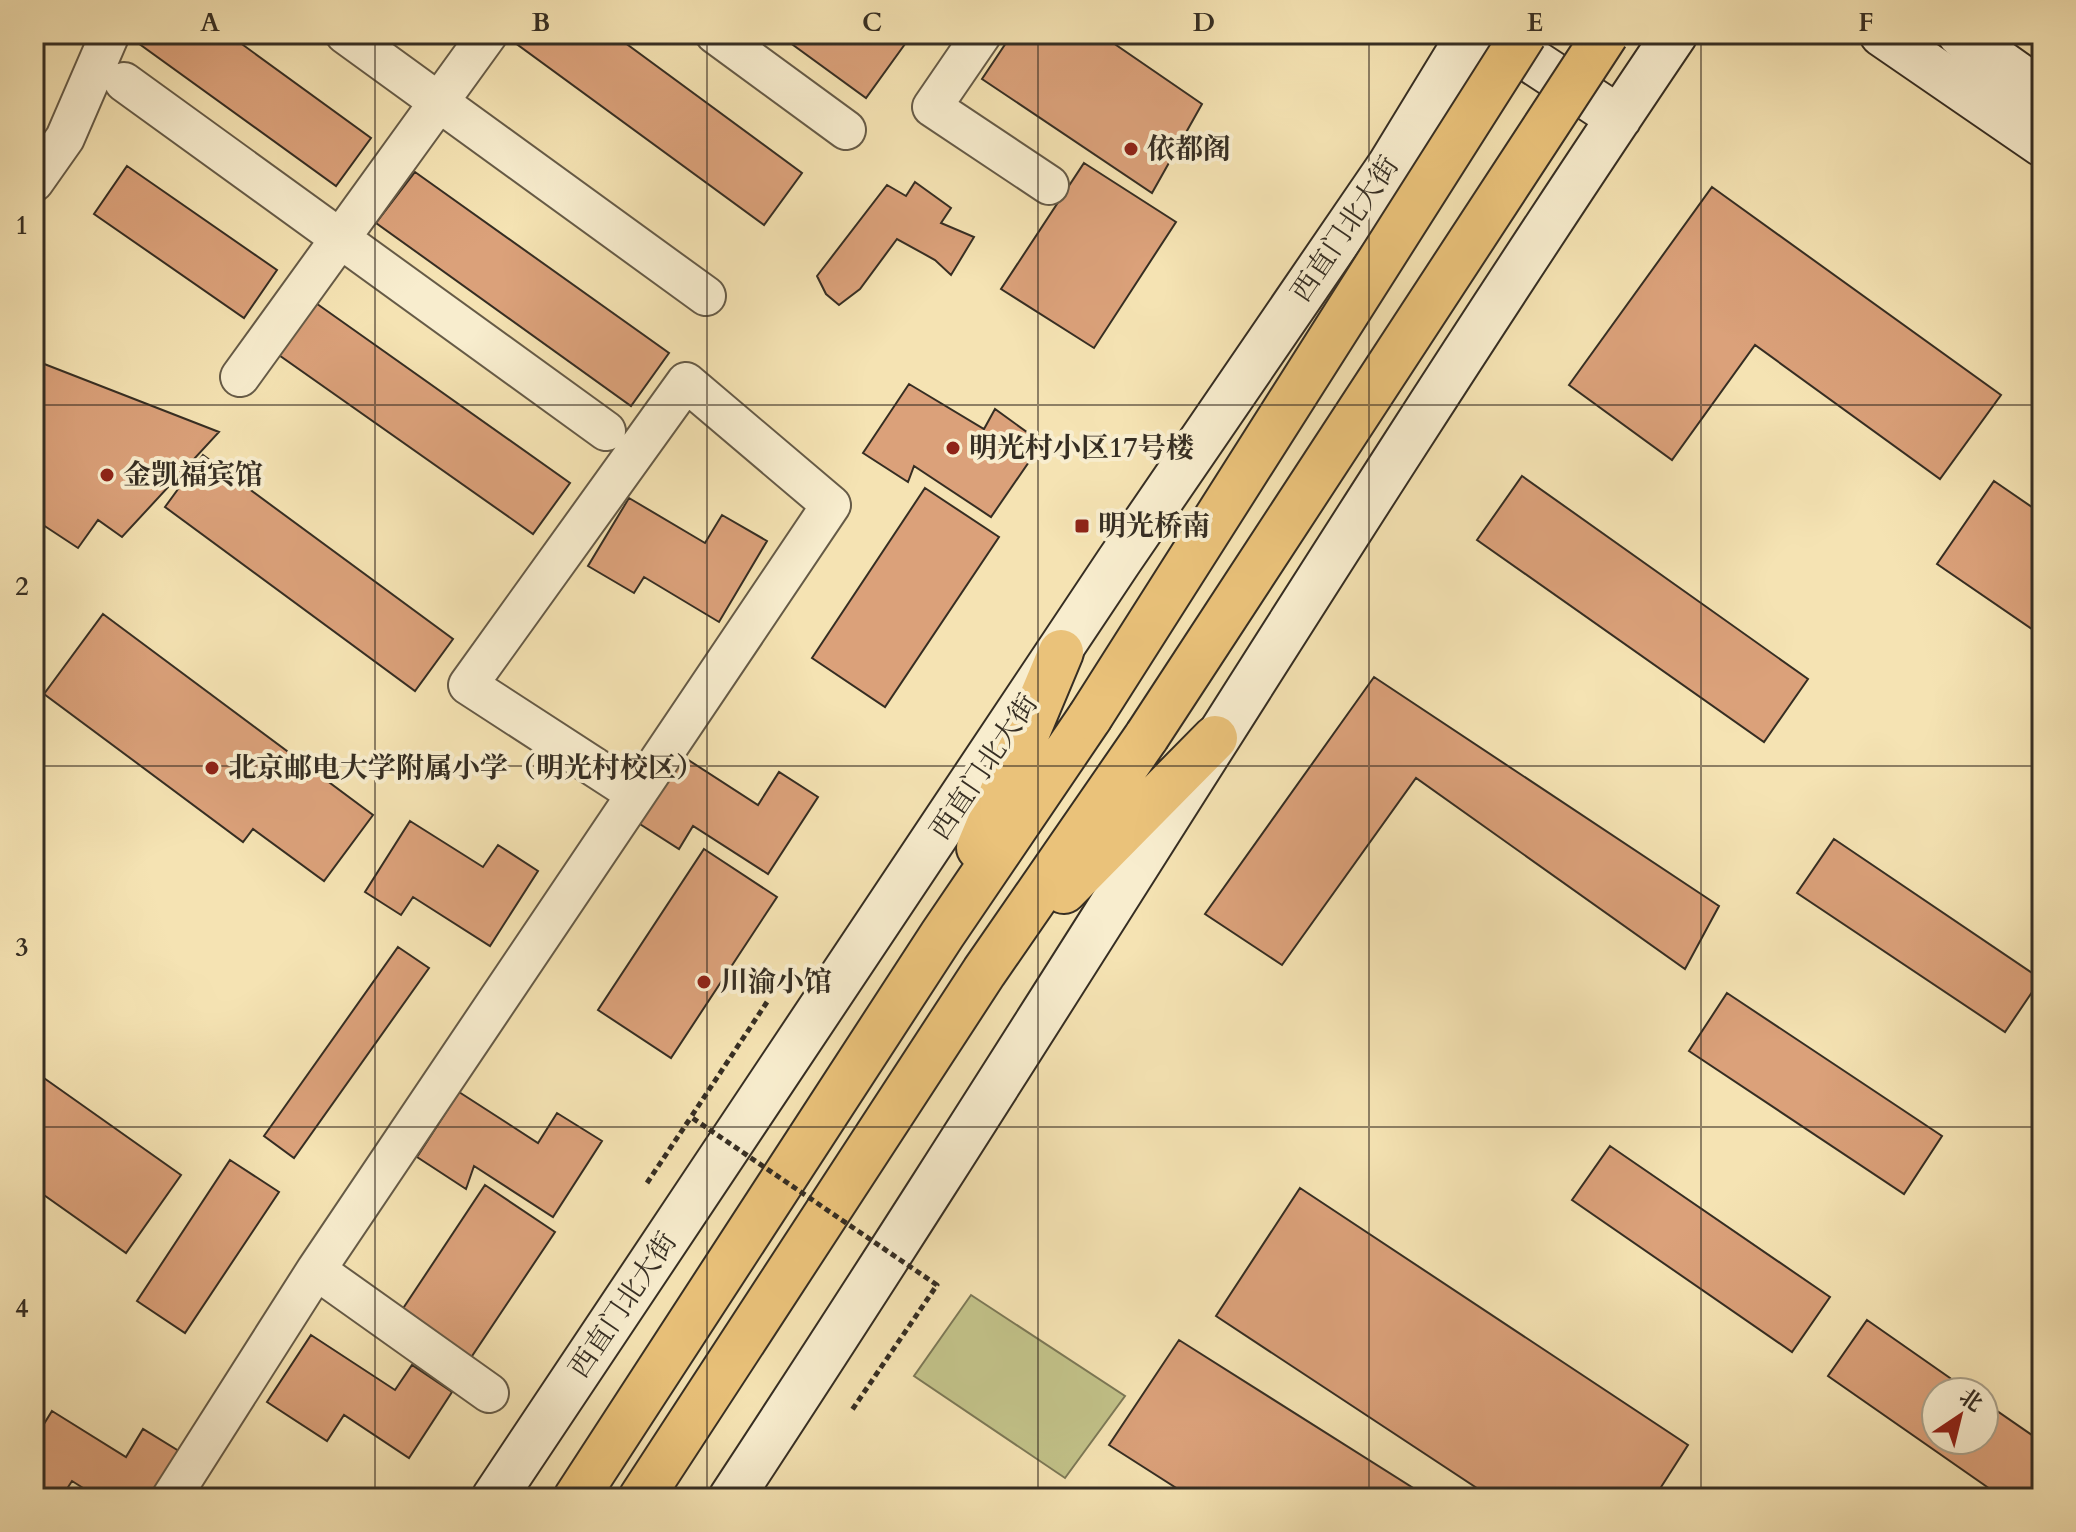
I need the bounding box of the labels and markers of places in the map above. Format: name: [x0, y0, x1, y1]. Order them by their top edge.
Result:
place label: 依都阁: [1147, 130, 1231, 168]
marker: 依都阁: [1122, 140, 1140, 158]
place label: 明光村小区17号楼: [969, 429, 1194, 467]
marker: 明光村小区17号楼: [944, 439, 962, 457]
place label: 金凯福宾馆: [123, 456, 263, 494]
marker: 金凯福宾馆: [98, 466, 116, 484]
place label: 明光桥南: [1098, 507, 1210, 545]
marker: 明光桥南: [1073, 517, 1091, 535]
place label: 北京邮电大学附属小学（明光村校区）: [228, 749, 704, 787]
marker: 北京邮电大学附属小学（明光村校区）: [203, 759, 221, 777]
place label: 川渝小馆: [720, 963, 832, 1001]
marker: 川渝小馆: [695, 973, 713, 991]

